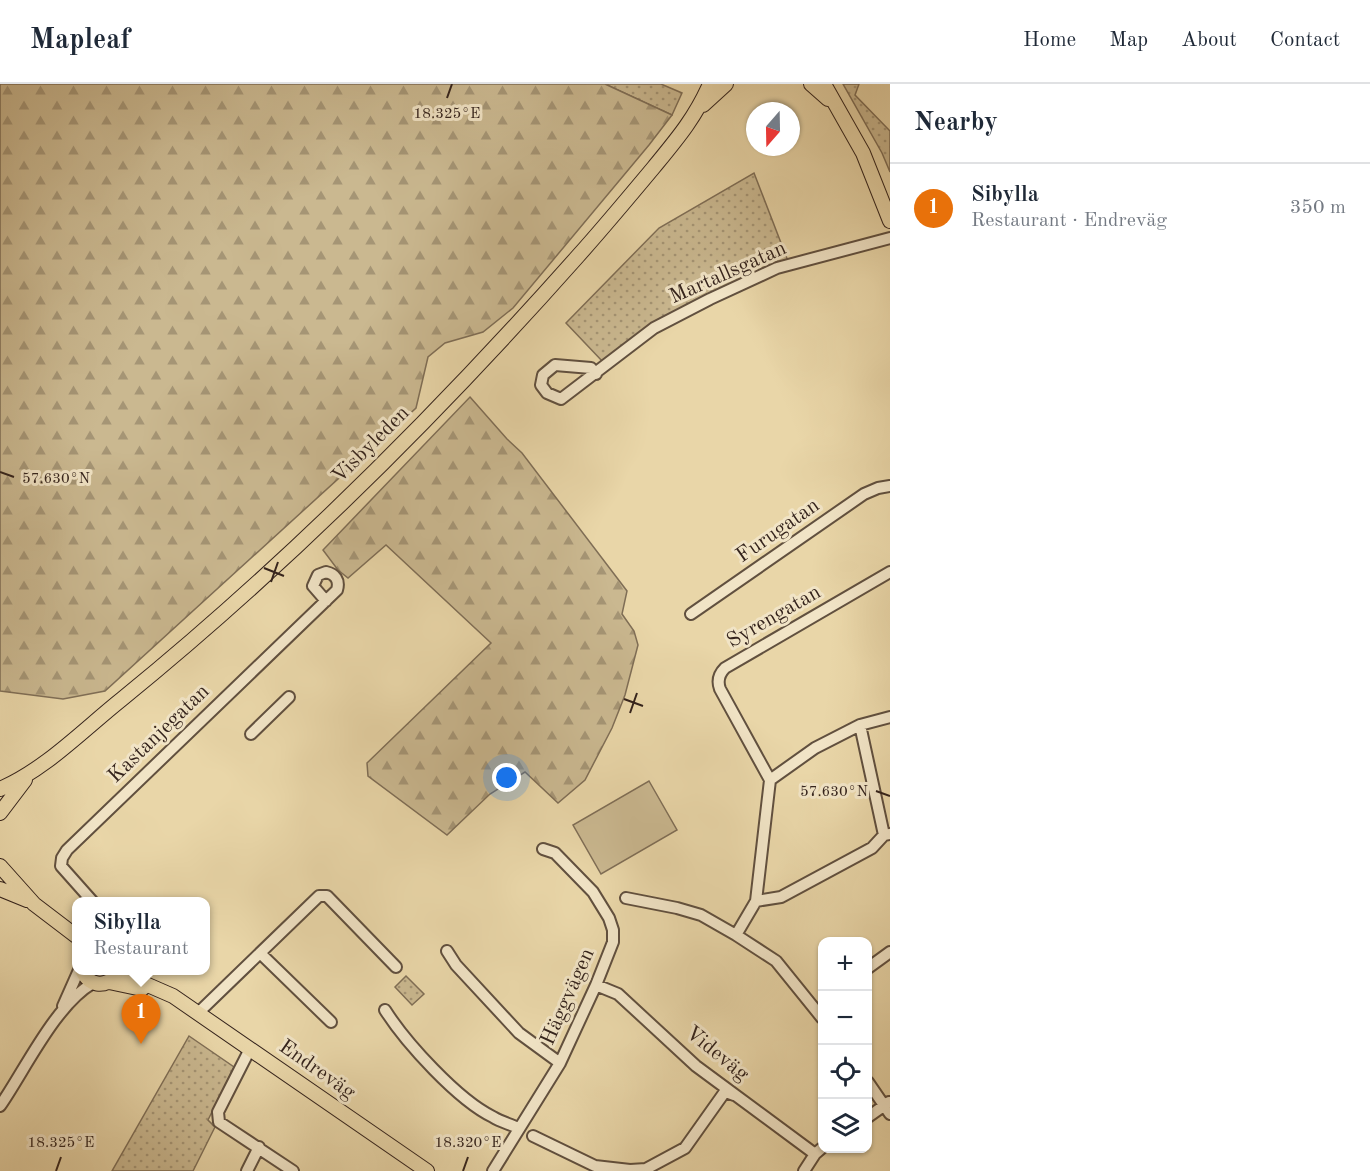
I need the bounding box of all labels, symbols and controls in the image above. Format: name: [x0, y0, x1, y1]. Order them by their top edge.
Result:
text: Mapleaf: [30, 27, 130, 55]
text: Home: [1023, 30, 1076, 51]
text: Map: [1109, 30, 1148, 51]
text: About: [1181, 30, 1237, 51]
text: Contact: [1270, 30, 1340, 51]
north arrow: [746, 102, 800, 156]
text: 18.325°E: [414, 107, 480, 122]
text: Nearby: [914, 110, 998, 136]
text: Sibylla: [971, 184, 1039, 206]
text: 1: [928, 198, 939, 218]
text: 350 m: [1290, 198, 1346, 218]
text: Restaurant · Endreväg: [971, 211, 1167, 231]
street label: Martallsgatan: [666, 238, 790, 308]
street label: Visbyleden: [328, 402, 414, 488]
text: 57.630°N: [22, 472, 90, 487]
street label: Furugatan: [733, 495, 823, 567]
street label: Syrengatan: [723, 582, 825, 652]
street label: Kastanjegatan: [104, 681, 214, 787]
your location: [492, 763, 521, 792]
text: 57.630°N: [800, 785, 868, 800]
popup: [72, 897, 210, 975]
text: Sibylla: [93, 912, 161, 934]
map controls: [818, 937, 872, 1153]
button: +: [818, 937, 872, 991]
text: Restaurant: [93, 939, 189, 959]
street label: Häggvägen: [537, 945, 599, 1049]
button: −: [818, 991, 872, 1045]
pin: 1: [122, 994, 160, 1044]
street label: Videväg: [681, 1022, 753, 1086]
street label: Endreväg: [275, 1036, 360, 1104]
button: locate: [818, 1045, 872, 1099]
button: layers: [818, 1099, 872, 1153]
text: 18.325°E: [28, 1136, 94, 1151]
text: 18.320°E: [435, 1136, 501, 1151]

